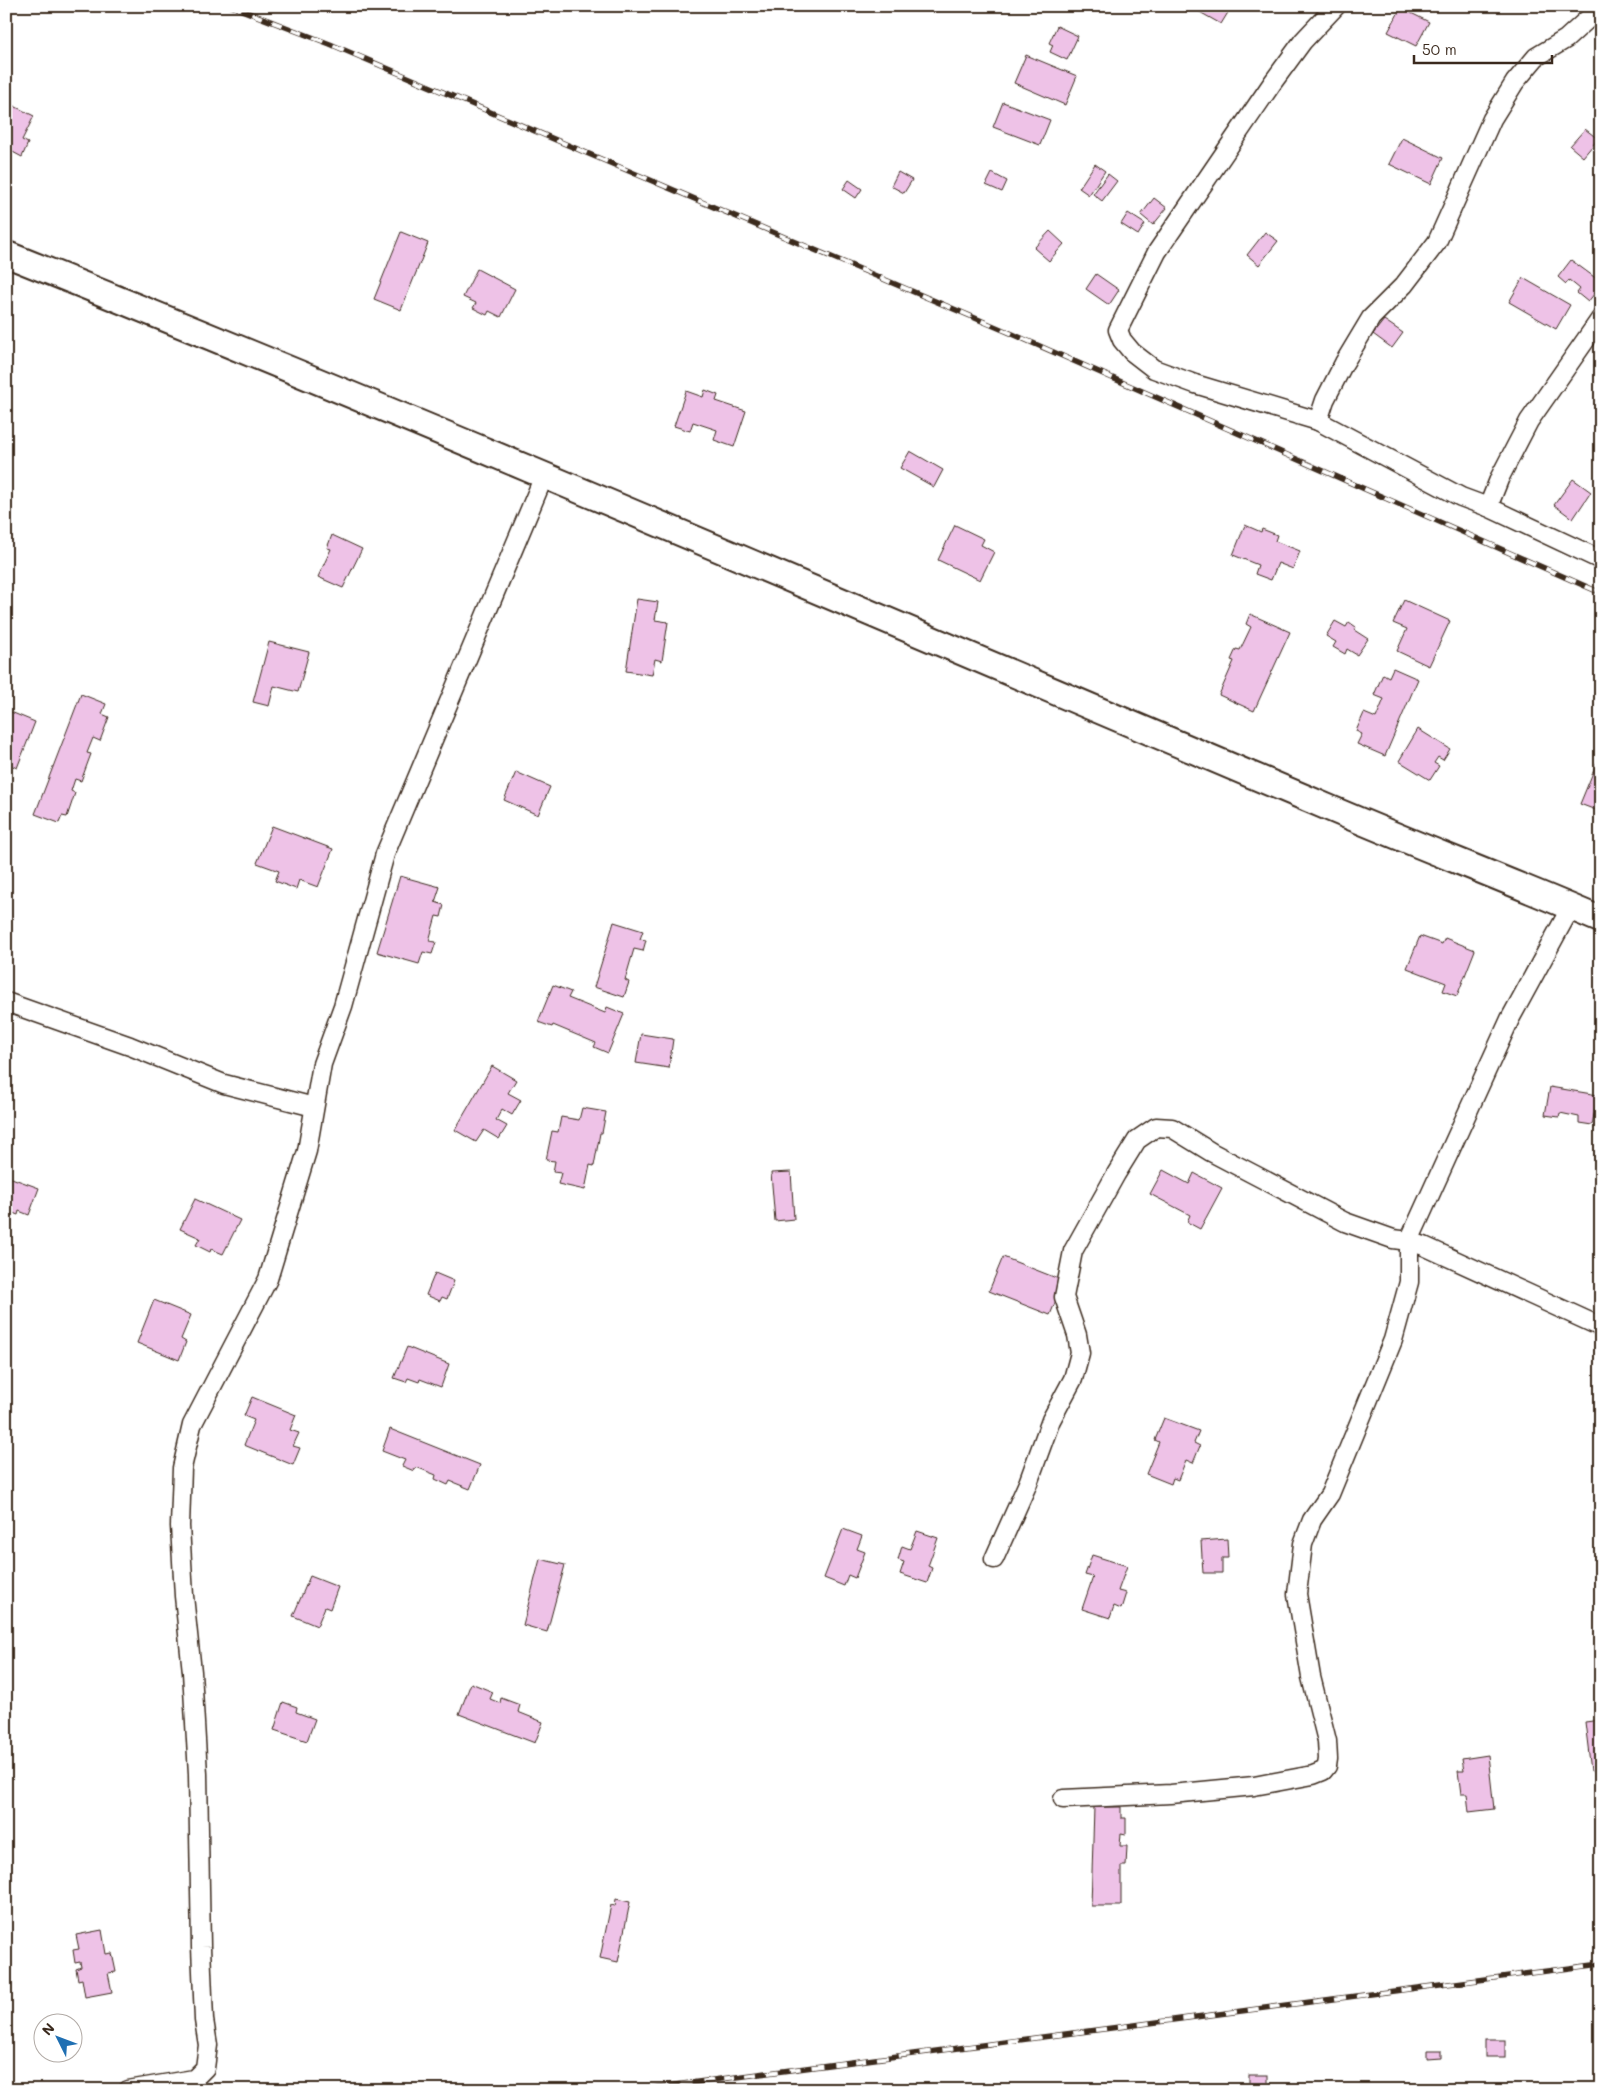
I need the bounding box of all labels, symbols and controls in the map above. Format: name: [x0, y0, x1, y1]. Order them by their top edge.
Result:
scale bar: [1414, 32, 1552, 64]
text: 50 m: [1422, 39, 1457, 59]
north arrow: [32, 2014, 82, 2064]
text: N: [37, 2019, 59, 2039]

